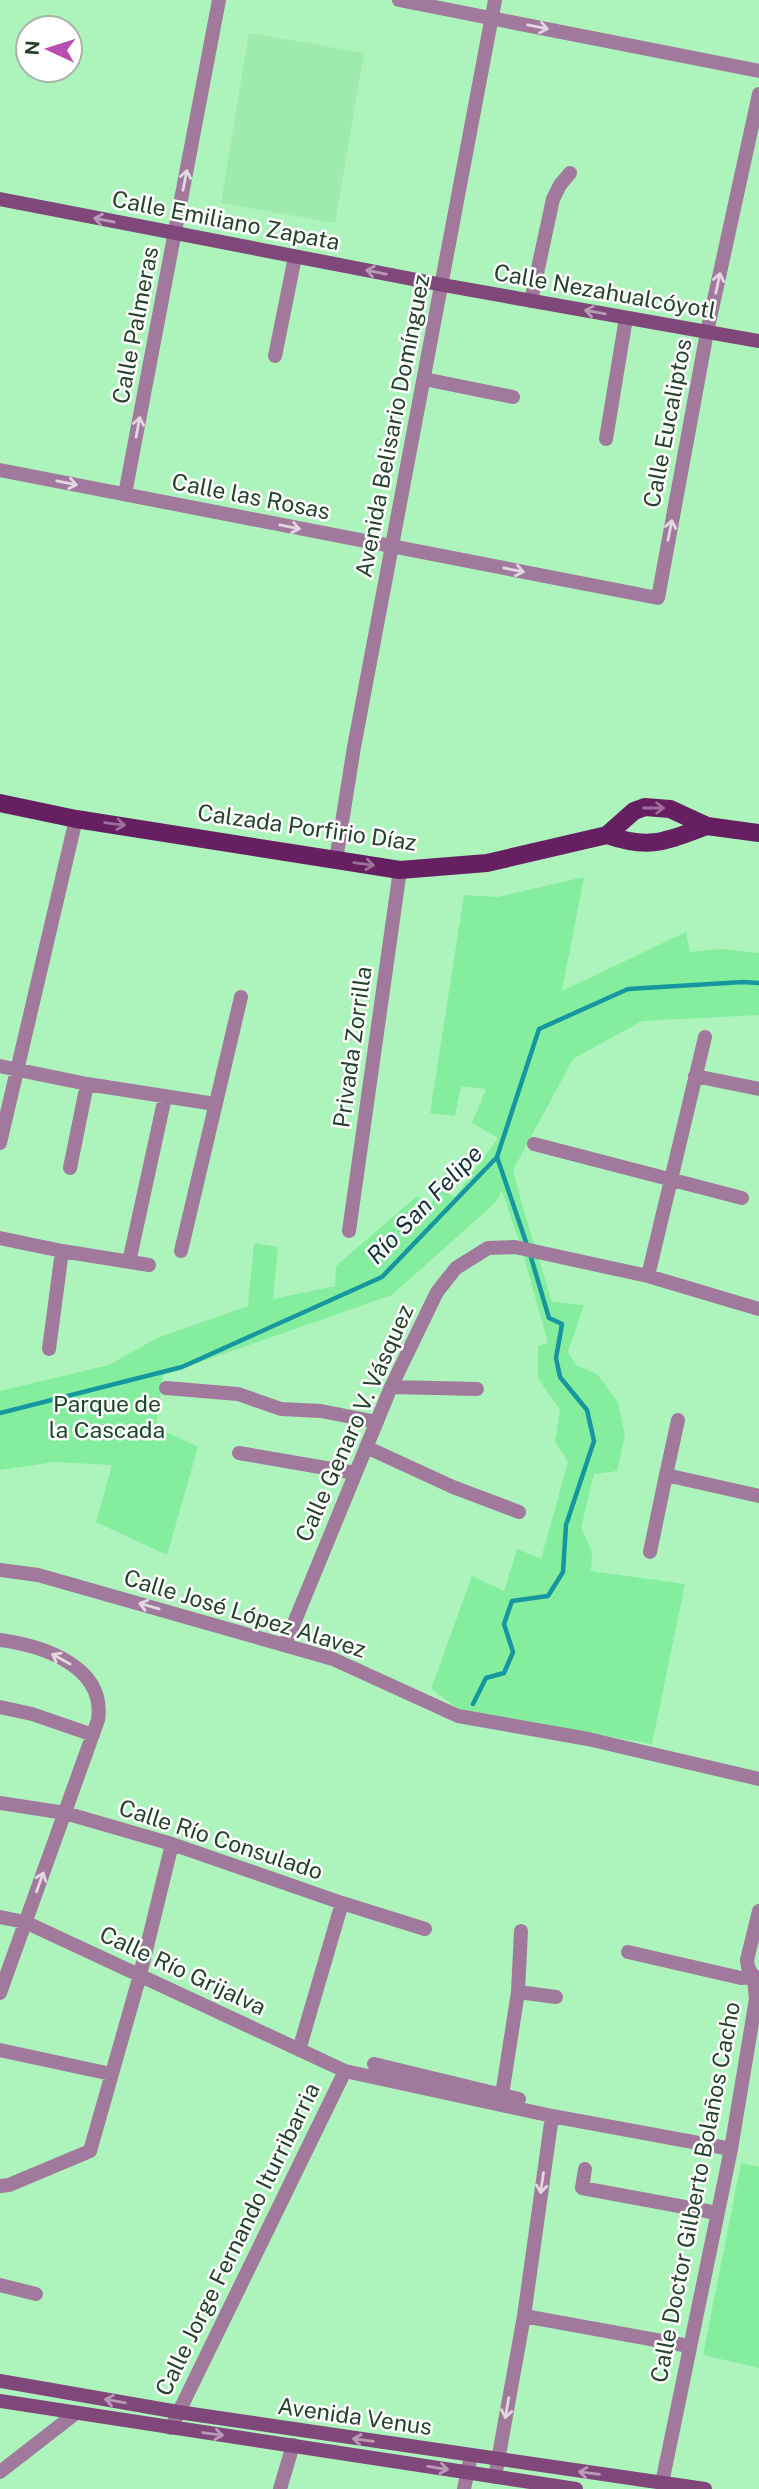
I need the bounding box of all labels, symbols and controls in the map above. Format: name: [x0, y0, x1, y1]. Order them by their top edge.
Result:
north arrow: [14, 14, 84, 84]
one-way arrow: [526, 21, 549, 34]
text: N: [21, 40, 44, 56]
one-way arrow: [179, 169, 193, 192]
street label: Calle Emiliano Zapata: [110, 185, 342, 255]
one-way arrow: [93, 212, 116, 226]
street label: Calle Palmeras: [107, 244, 163, 406]
street label: Calle Nezahualcóyotl: [492, 258, 718, 324]
one-way arrow: [365, 265, 388, 278]
street label: Avenida Belisario Domínguez: [349, 272, 435, 580]
one-way arrow: [712, 272, 725, 295]
one-way arrow: [584, 305, 607, 318]
street label: Calle Eucaliptos: [637, 336, 697, 510]
one-way arrow: [132, 416, 146, 439]
street label: Calle las Rosas: [170, 467, 332, 525]
one-way arrow: [55, 477, 78, 490]
one-way arrow: [664, 520, 678, 542]
one-way arrow: [278, 521, 301, 535]
one-way arrow: [502, 564, 525, 578]
street label: Calzada Porfirio Díaz: [196, 798, 418, 856]
one-way arrow: [642, 801, 665, 815]
one-way arrow: [103, 818, 126, 831]
one-way arrow: [352, 858, 375, 871]
street label: Privada Zorrilla: [327, 965, 377, 1129]
water label: Río San Felipe: [360, 1139, 488, 1269]
street label: Calle Genaro V. Vásquez: [289, 1300, 419, 1546]
park label: Parque de la Cascada: [49, 1390, 165, 1443]
street label: Calle José López Alavez: [121, 1563, 369, 1663]
one-way arrow: [138, 1599, 160, 1612]
one-way arrow: [51, 1652, 72, 1665]
street label: Calle Río Consulado: [116, 1793, 326, 1885]
one-way arrow: [35, 1872, 47, 1894]
street label: Calle Río Grijalva: [96, 1920, 270, 2020]
street label: Calle Doctor Gilberto Bolaños Cacho: [645, 1999, 745, 2385]
street label: Calle Jorge Fernando Iturribarria: [149, 2078, 325, 2400]
one-way arrow: [536, 2171, 549, 2194]
street label: Avenida Venus: [276, 2392, 434, 2440]
one-way arrow: [104, 2394, 126, 2407]
one-way arrow: [500, 2396, 514, 2419]
one-way arrow: [201, 2427, 224, 2440]
one-way arrow: [353, 2433, 375, 2446]
one-way arrow: [426, 2461, 449, 2474]
one-way arrow: [578, 2466, 600, 2479]

